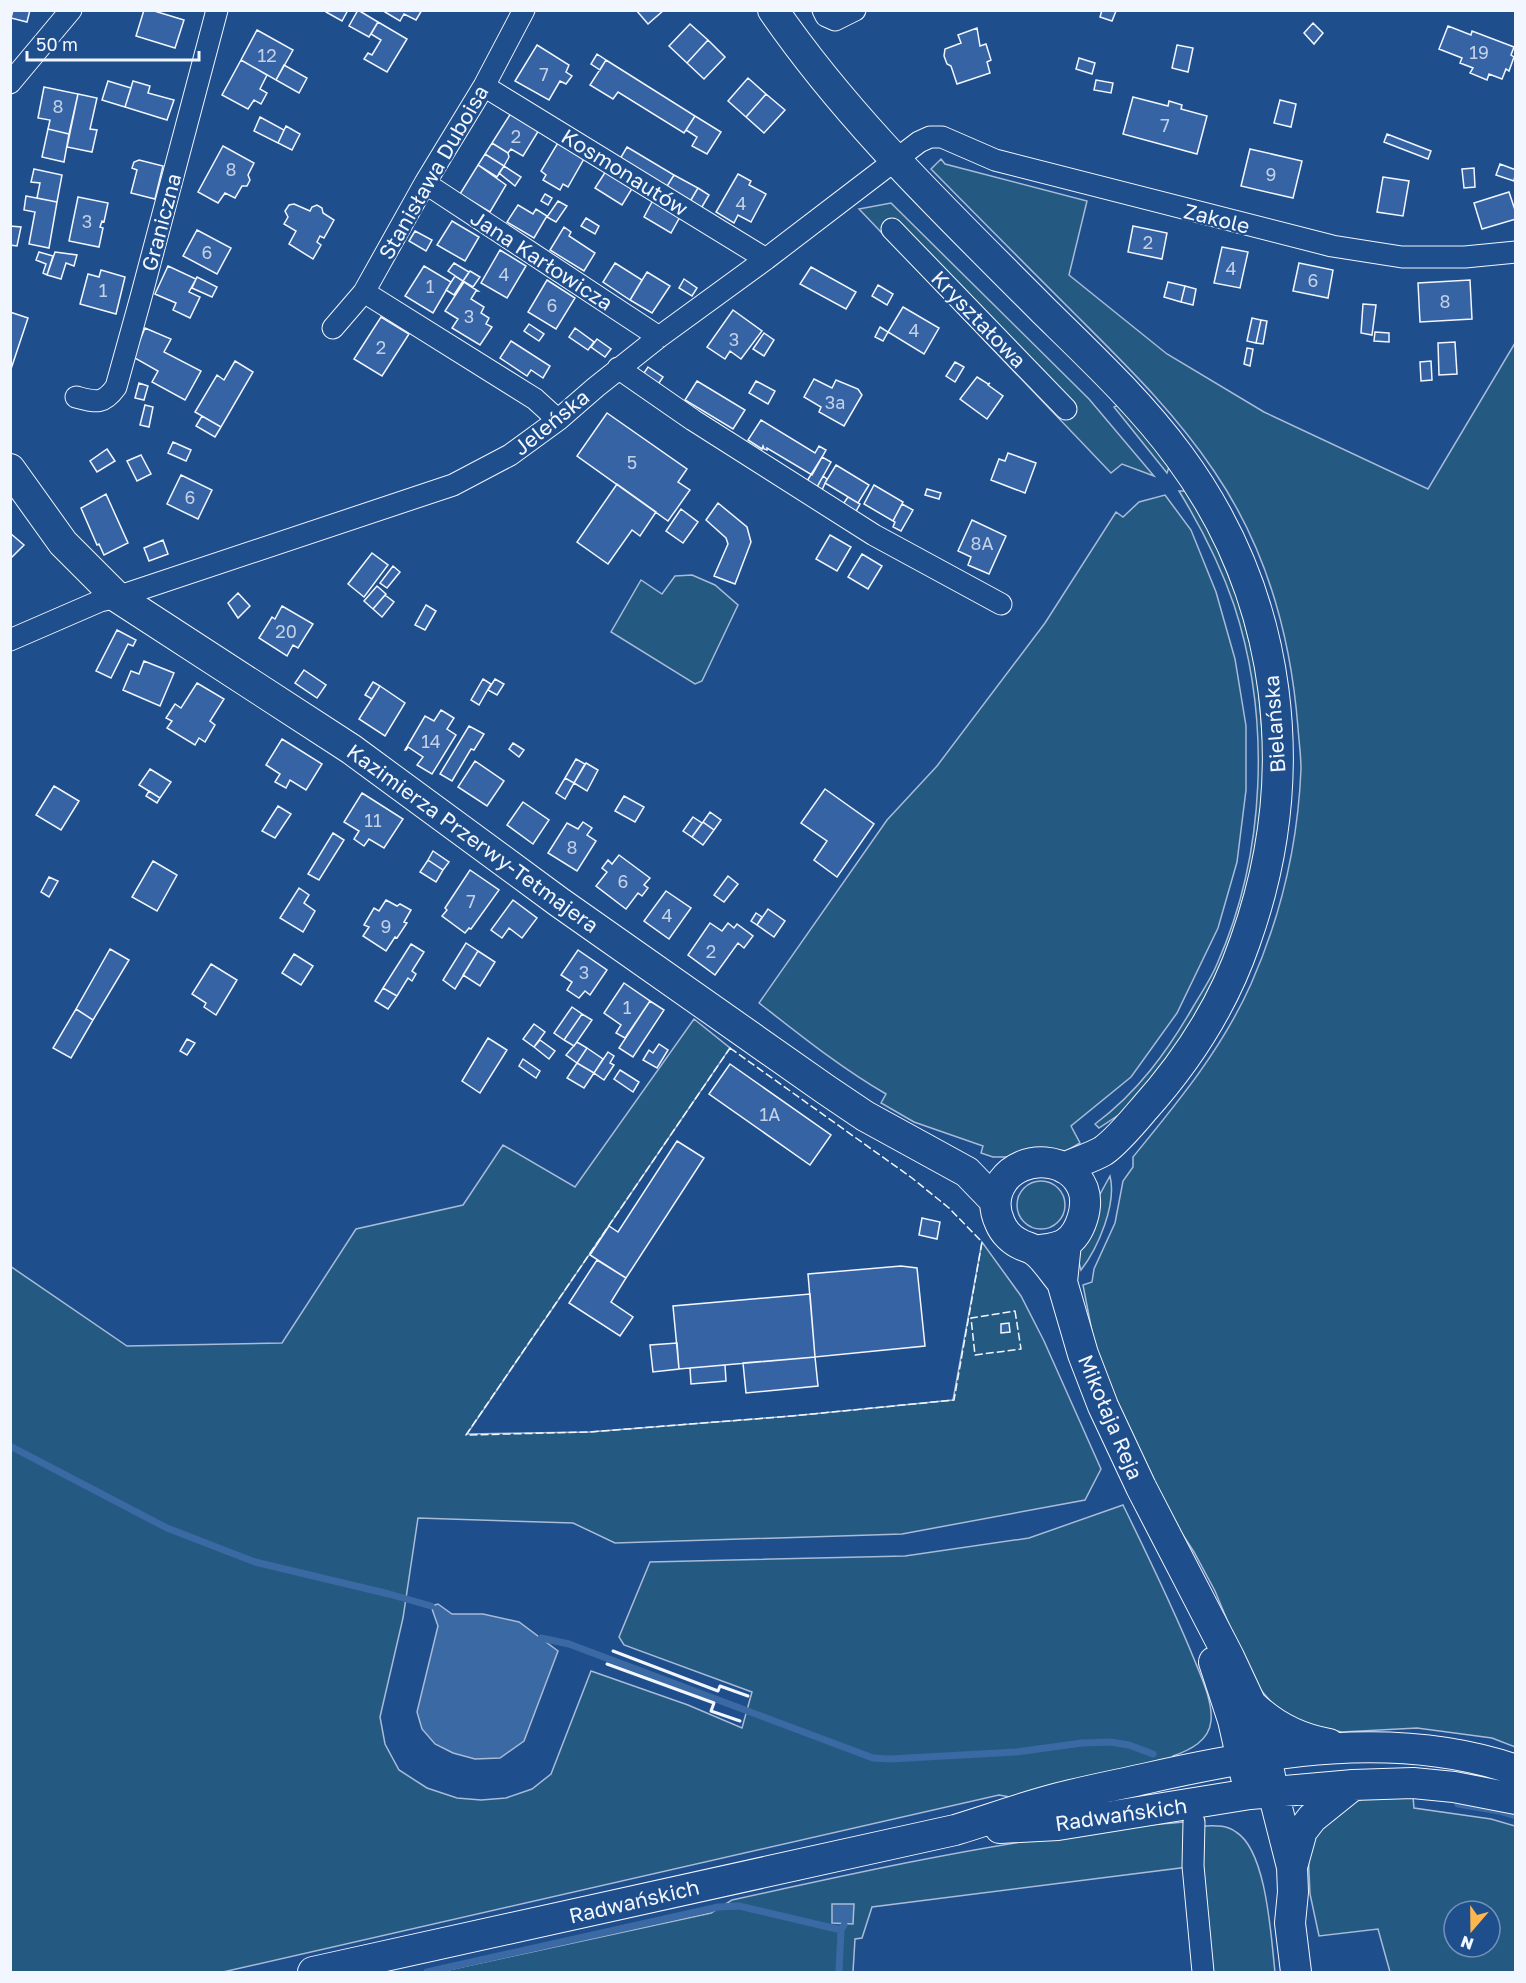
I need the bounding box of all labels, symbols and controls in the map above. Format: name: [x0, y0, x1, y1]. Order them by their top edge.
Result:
scale bar: [27, 24, 200, 62]
text: 50 m: [36, 33, 78, 55]
house number: 19: [1469, 41, 1489, 63]
house number: 12: [257, 44, 277, 66]
house number: 7: [539, 63, 549, 85]
street label: Stanisława Duboisa: [372, 80, 494, 264]
house number: 8: [53, 95, 63, 117]
house number: 7: [1160, 114, 1170, 136]
street label: Kosmonautów: [557, 123, 693, 221]
house number: 2: [511, 125, 521, 147]
house number: 8: [226, 158, 236, 180]
house number: 9: [1266, 163, 1276, 185]
street label: Graniczna: [135, 170, 187, 274]
house number: 4: [736, 192, 747, 214]
street label: Zakole: [1181, 197, 1253, 239]
street label: Jana Karłowicza: [466, 204, 618, 316]
house number: 3: [82, 210, 92, 232]
house number: 2: [1143, 231, 1153, 253]
house number: 6: [202, 241, 212, 263]
house number: 4: [1226, 257, 1237, 279]
house number: 4: [499, 263, 510, 285]
street label: Kryształowa: [926, 265, 1032, 373]
house number: 6: [1308, 269, 1318, 291]
house number: 1: [426, 275, 435, 297]
house number: 1: [99, 279, 108, 301]
house number: 8: [1440, 290, 1450, 312]
house number: 6: [547, 294, 557, 316]
house number: 3: [464, 305, 474, 327]
house number: 4: [909, 319, 920, 341]
house number: 3: [729, 328, 739, 350]
house number: 2: [376, 336, 386, 358]
street label: Jeleńska: [508, 384, 594, 460]
house number: 3a: [825, 391, 845, 413]
house number: 5: [627, 451, 637, 473]
house number: 6: [185, 486, 195, 508]
house number: 8A: [970, 532, 994, 554]
house number: 20: [275, 620, 297, 642]
street label: Bielańska: [1258, 674, 1290, 774]
house number: 14: [421, 730, 441, 752]
street label: Kazimierza Przerwy-Tetmajera: [342, 738, 604, 938]
house number: 11: [364, 809, 382, 831]
house number: 8: [567, 836, 577, 858]
house number: 6: [618, 870, 628, 892]
house number: 7: [466, 890, 476, 912]
house number: 4: [662, 904, 673, 926]
house number: 9: [381, 915, 391, 937]
house number: 2: [706, 940, 716, 962]
house number: 3: [579, 961, 589, 983]
house number: 1: [623, 996, 632, 1018]
house number: 1A: [760, 1103, 780, 1125]
street label: Mikołaja Reja: [1073, 1351, 1149, 1483]
street label: Radwańskich: [1053, 1792, 1189, 1836]
street label: Radwańskich: [566, 1873, 702, 1929]
north arrow: [1442, 1899, 1502, 1959]
text: N: [1458, 1932, 1476, 1955]

